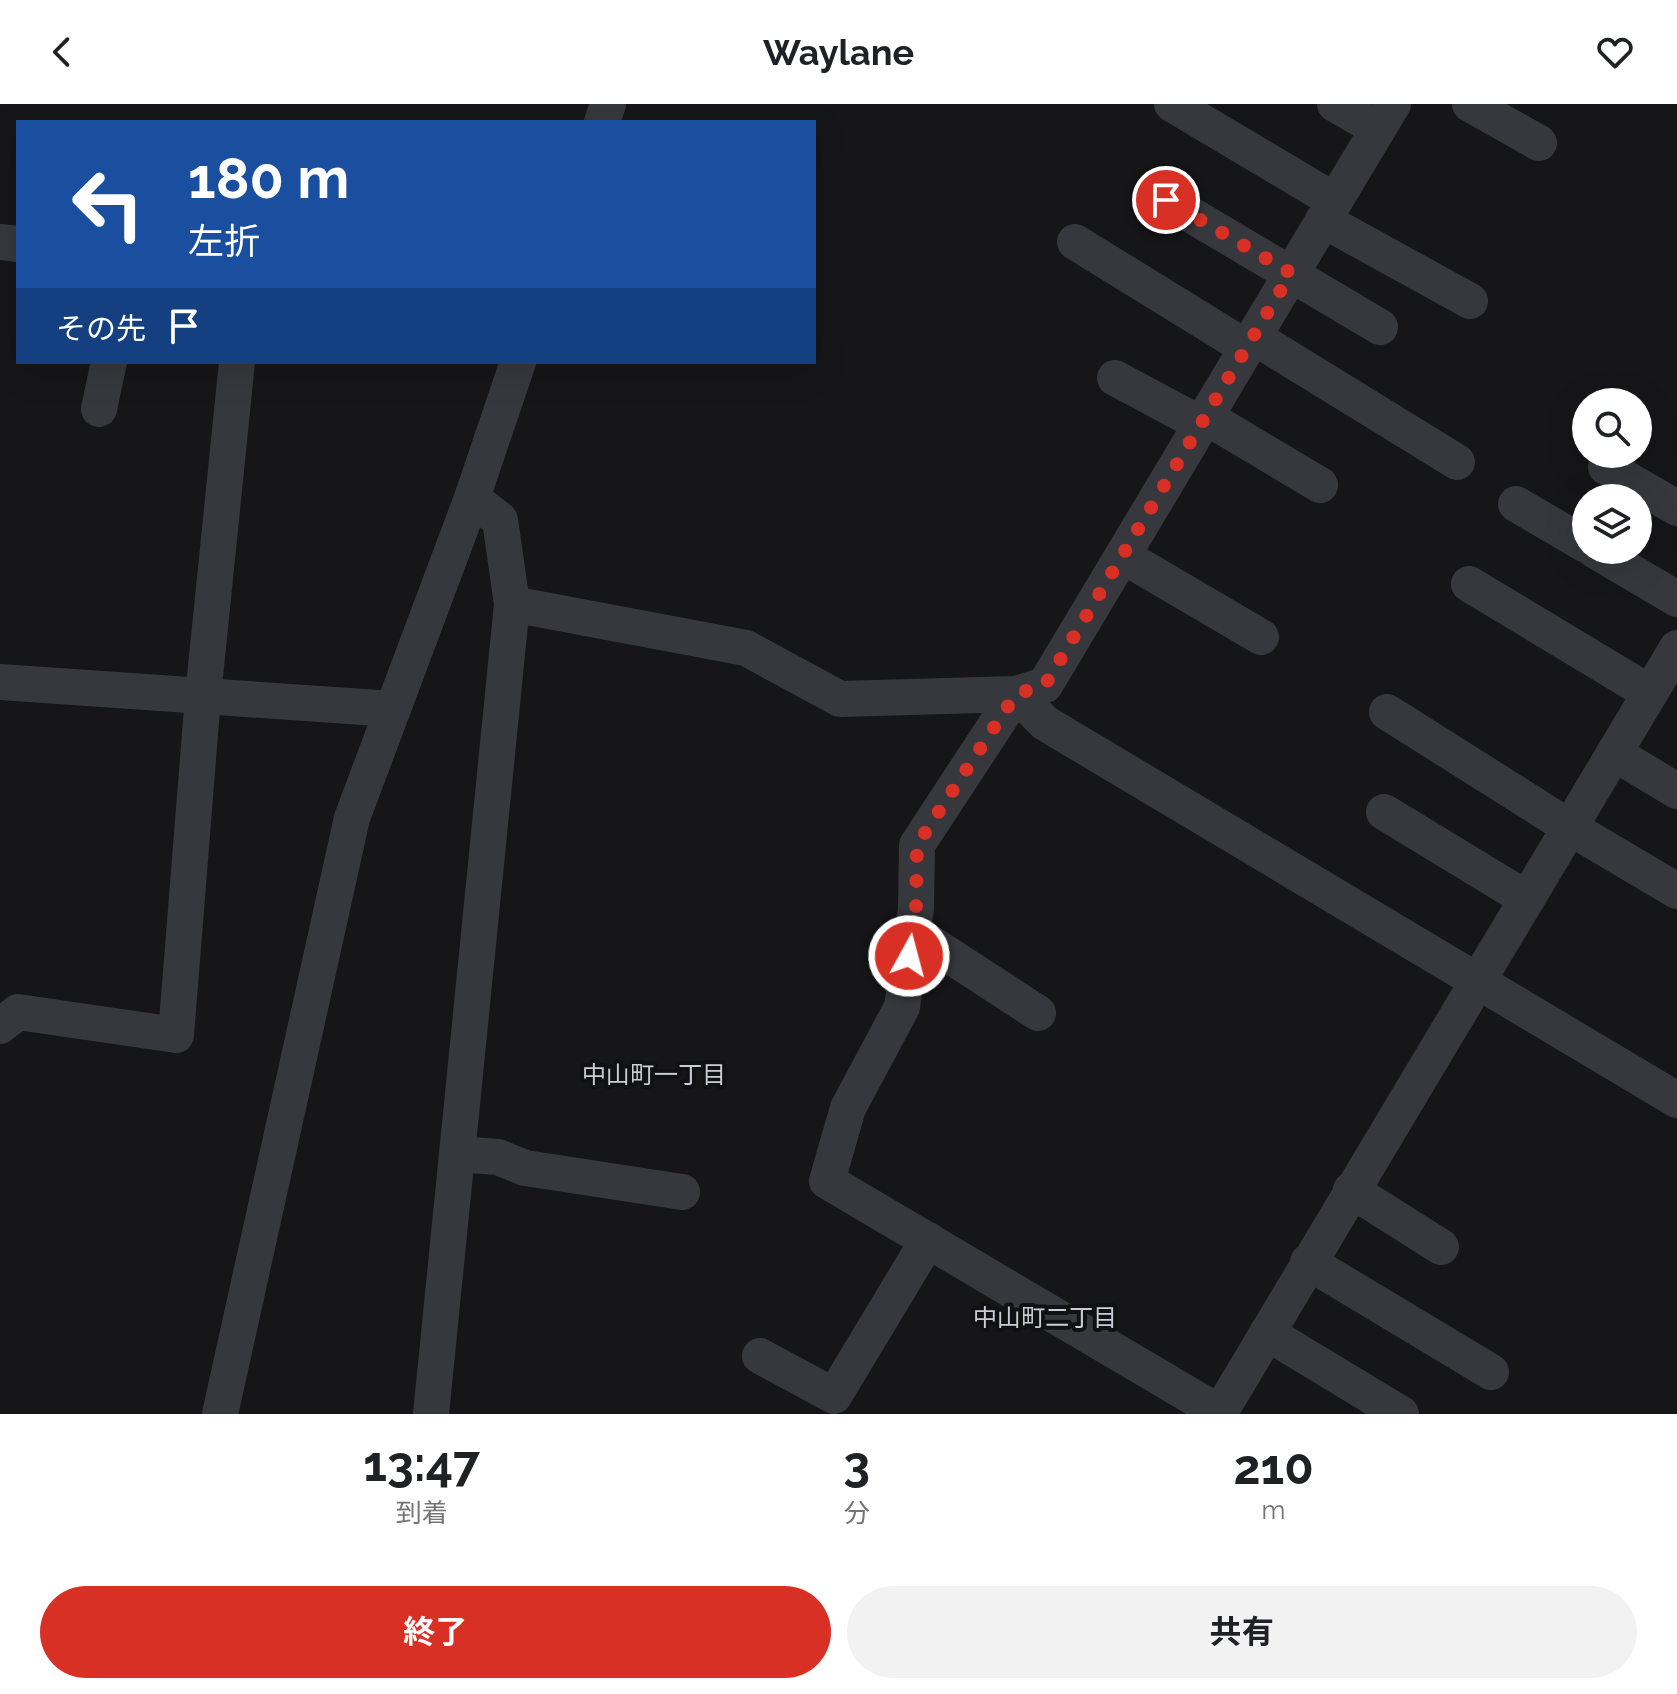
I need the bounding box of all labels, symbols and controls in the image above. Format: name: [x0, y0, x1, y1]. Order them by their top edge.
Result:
icon: back: [40, 30, 84, 74]
icon: heart: [1593, 30, 1637, 74]
text: Waylane: [763, 31, 914, 73]
text: 180 m: [188, 145, 349, 211]
icon: left: [56, 152, 160, 256]
pin: [1132, 166, 1200, 234]
icon: arrive: [1144, 178, 1188, 222]
text: 左折: [188, 220, 260, 262]
icon: arrive: [162, 304, 206, 348]
text: その先: [56, 311, 146, 346]
map controls: [1572, 388, 1652, 564]
button: search: [1572, 388, 1652, 468]
button: layers: [1572, 484, 1652, 564]
position arrow: [867, 914, 951, 998]
district label: 中山町一丁目: [582, 1060, 726, 1089]
district label: 中山町二丁目: [973, 1303, 1117, 1332]
text: 13:47: [363, 1436, 480, 1492]
text: 3: [843, 1436, 870, 1492]
text: 210: [1233, 1439, 1314, 1495]
text: m: [1262, 1495, 1285, 1525]
text: 到着: [396, 1498, 448, 1528]
text: 分: [844, 1498, 870, 1528]
button: 終了: [40, 1586, 831, 1678]
button: 共有: [847, 1586, 1637, 1678]

